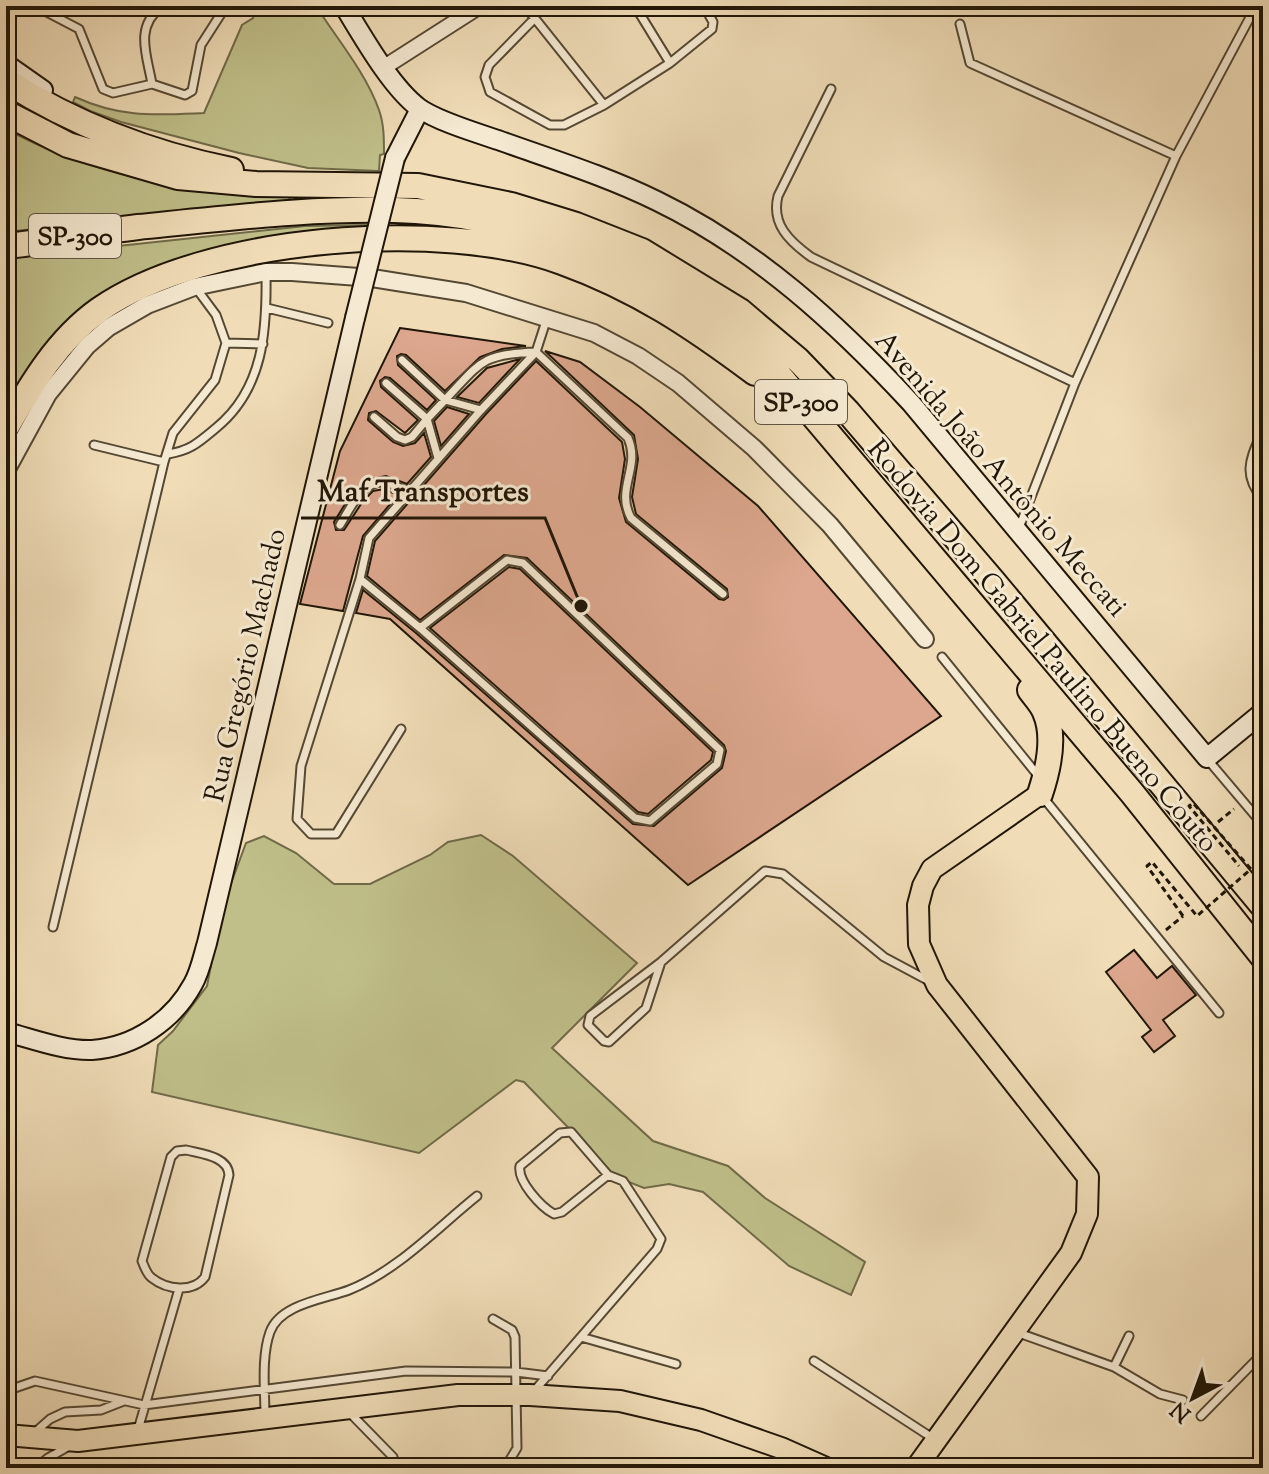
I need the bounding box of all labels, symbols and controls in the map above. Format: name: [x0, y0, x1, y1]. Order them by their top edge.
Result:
road number: SP-300: [29, 214, 121, 258]
street label: Avenida João Antônio Meccati: [864, 323, 1135, 627]
road number: SP-300: [755, 380, 847, 424]
street label: Rodovia Dom Gabriel Paulino Bueno Couto: [857, 432, 1227, 862]
callout: Maf Transportes: [301, 464, 545, 518]
text: Maf Transportes: [317, 472, 529, 515]
street label: Rua Gregório Machado: [196, 525, 298, 806]
north arrow: [1153, 1358, 1233, 1438]
text: N: [1164, 1393, 1199, 1429]

